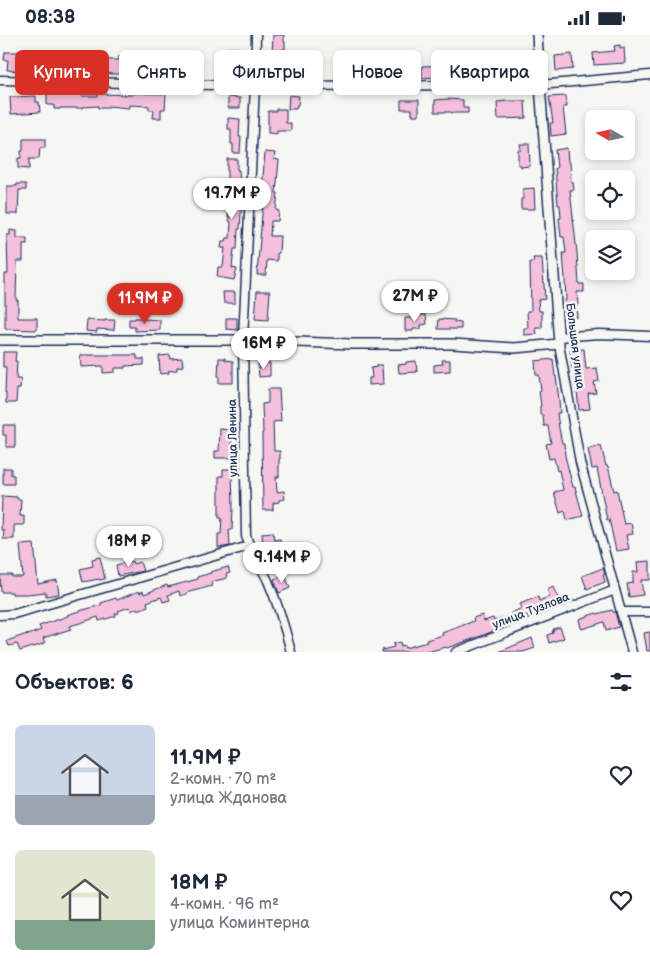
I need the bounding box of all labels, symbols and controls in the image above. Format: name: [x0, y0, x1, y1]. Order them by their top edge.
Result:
text: 08:38: [25, 6, 75, 29]
chip: Купить: [15, 50, 109, 95]
chip: Снять: [119, 50, 204, 95]
chip: Фильтры: [214, 50, 323, 95]
chip: Новое: [333, 50, 421, 95]
chip: Квартира: [431, 50, 548, 95]
north arrow: [585, 110, 635, 160]
map controls: [585, 110, 635, 280]
button: locate: [585, 170, 635, 220]
pin: 19.7M ₽: [186, 177, 278, 220]
text: 19.7M ₽: [204, 184, 260, 203]
button: layers: [585, 230, 635, 280]
pin: 27M ₽: [380, 281, 450, 323]
pin: 11.9M ₽: [99, 283, 191, 325]
text: 27M ₽: [392, 287, 438, 306]
text: 11.9M ₽: [118, 289, 172, 308]
street label: Большая улица: [562, 302, 588, 390]
pin: 16M ₽: [229, 327, 299, 370]
text: 16M ₽: [242, 334, 286, 353]
street label: улица Ленина: [225, 399, 241, 477]
pin: 18M ₽: [94, 525, 164, 568]
text: 18M ₽: [107, 532, 151, 551]
pin: 9.14M ₽: [236, 541, 328, 584]
text: 9.14M ₽: [254, 548, 310, 567]
street label: улица Тузлова: [490, 589, 572, 633]
icon: filters: [607, 668, 635, 696]
text: Объектов: 6: [15, 670, 134, 695]
icon: home: [55, 745, 115, 805]
text: 11.9M ₽: [170, 745, 241, 770]
icon: heart: [607, 761, 635, 789]
text: 2-комн. · 70 m²: [170, 770, 276, 789]
text: улица Жданова: [170, 789, 287, 808]
icon: home: [55, 870, 115, 930]
text: 18M ₽: [170, 870, 227, 895]
icon: heart: [607, 886, 635, 914]
text: 4-комн. · 96 m²: [170, 895, 279, 914]
text: улица Коминтерна: [170, 914, 310, 933]

